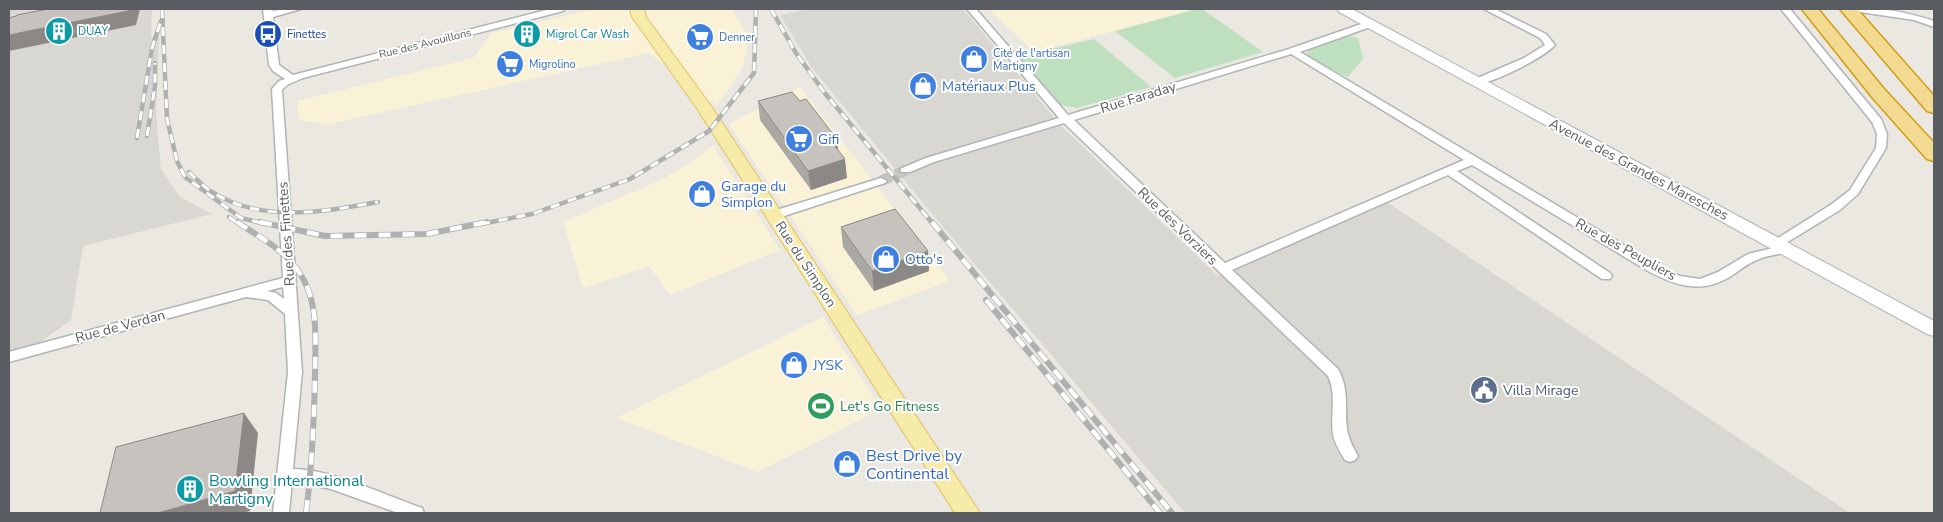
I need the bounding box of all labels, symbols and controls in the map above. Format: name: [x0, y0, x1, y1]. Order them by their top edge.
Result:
building icon: DUAY: [44, 16, 74, 46]
bus stop icon: Finettes: [253, 19, 283, 49]
building icon: Migrol Car Wash: [512, 19, 542, 49]
supermarket icon: Denner: [685, 22, 715, 52]
place label: DUAY: [78, 24, 108, 39]
street label: Rue des Avouillons: [377, 25, 473, 62]
place label: Finettes: [287, 27, 326, 42]
place label: Migrol Car Wash: [546, 27, 629, 42]
place label: Denner: [719, 30, 755, 45]
shop icon: Cité de l'artisan Martigny: [959, 44, 989, 74]
place label: Cité de l'artisan Martigny: [993, 46, 1070, 74]
supermarket icon: Migrolino: [495, 49, 525, 79]
place label: Migrolino: [529, 57, 576, 72]
shop icon: Matériaux Plus: [908, 71, 938, 101]
place label: Matériaux Plus: [942, 77, 1036, 96]
street label: Rue Faraday: [1098, 77, 1179, 118]
street label: Avenue des Grandes Maresches: [1546, 114, 1732, 225]
supermarket icon: Gifi: [784, 124, 814, 154]
place label: Gifi: [818, 130, 839, 149]
place label: Garage du Simplon: [721, 177, 786, 212]
shop icon: Garage du Simplon: [687, 179, 717, 209]
street label: Rue des Finettes: [273, 181, 300, 287]
street label: Rue des Vorziers: [1133, 183, 1222, 270]
street label: Rue des Peupliers: [1572, 214, 1680, 285]
street label: Rue du Simplon: [770, 217, 841, 311]
shop icon: Otto's: [871, 244, 901, 274]
place label: Otto's: [905, 250, 943, 269]
street label: Rue de Verdan: [73, 305, 167, 348]
shop icon: JYSK: [779, 350, 809, 380]
place label: JYSK: [812, 356, 843, 375]
public building icon: Villa Mirage: [1469, 375, 1499, 405]
place label: Villa Mirage: [1502, 381, 1578, 400]
sports icon: Let's Go Fitness: [806, 391, 836, 421]
place label: Let's Go Fitness: [840, 397, 940, 416]
place label: Best Drive by Continental: [866, 445, 963, 485]
shop icon: Best Drive by Continental: [832, 449, 862, 479]
place label: Bowling International Martigny: [209, 470, 364, 510]
building icon: Bowling International Martigny: [175, 474, 205, 504]

